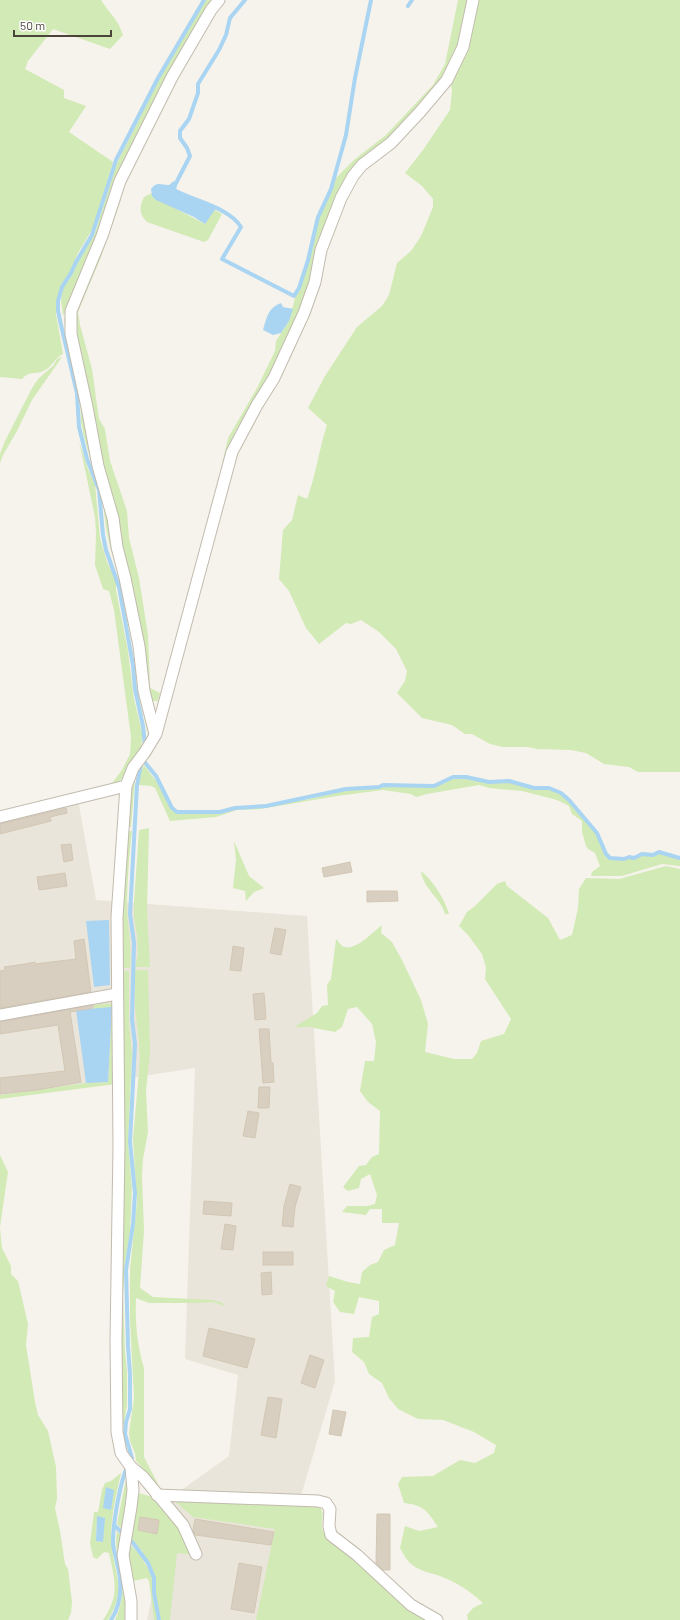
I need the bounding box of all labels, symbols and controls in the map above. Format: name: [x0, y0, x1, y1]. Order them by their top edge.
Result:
scale bar: [14, 12, 111, 38]
text: 50 m: [20, 18, 45, 32]

